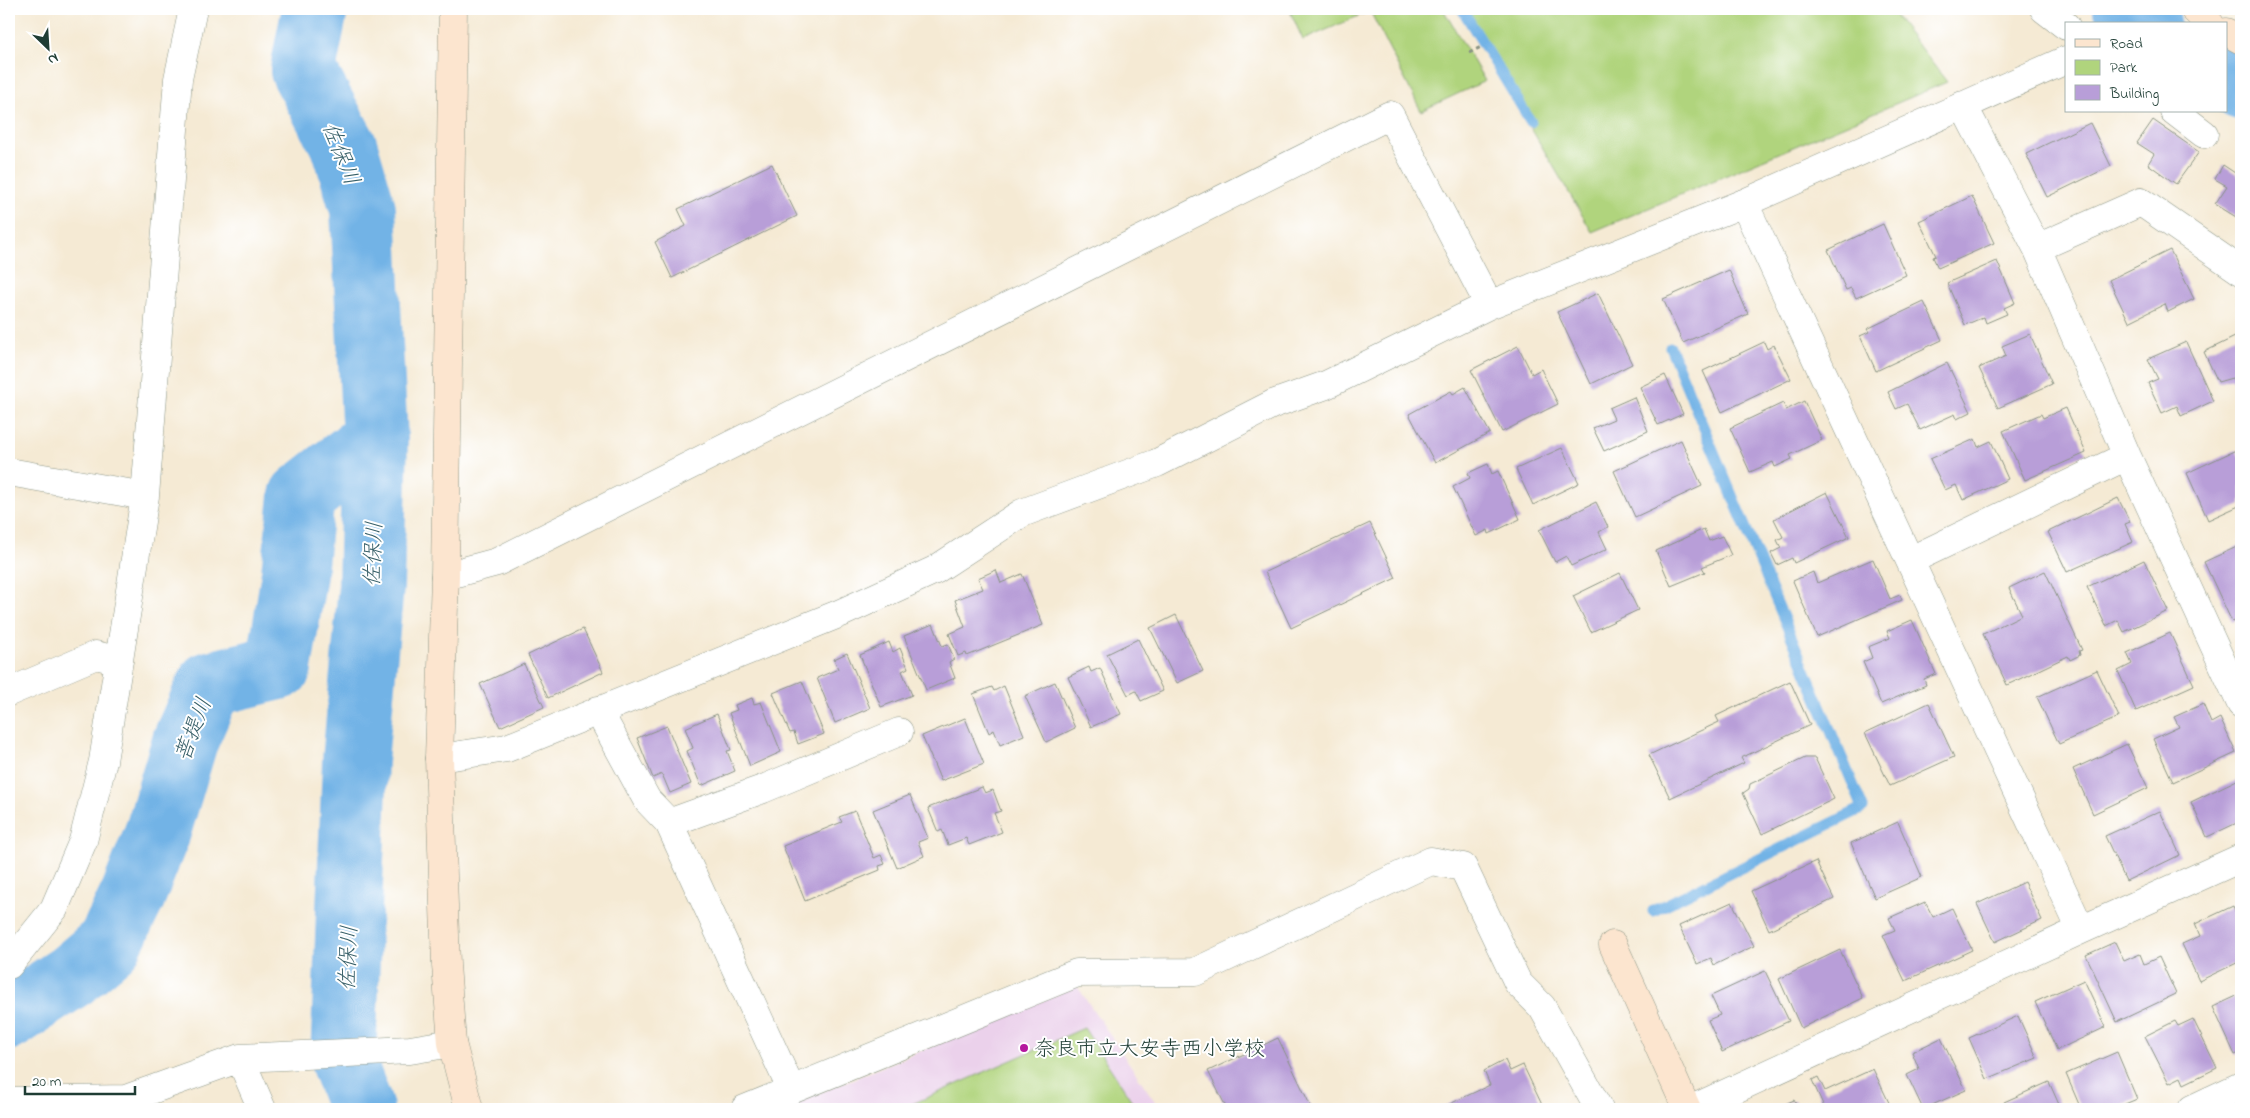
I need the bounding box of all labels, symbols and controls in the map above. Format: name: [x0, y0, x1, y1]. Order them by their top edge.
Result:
north arrow: [22, 22, 72, 72]
legend: [2065, 22, 2228, 112]
text: Road: [2110, 33, 2143, 55]
text: N: [44, 47, 62, 70]
text: Park: [2110, 57, 2138, 79]
text: Building: [2109, 83, 2159, 106]
water label: 佐保川: [312, 118, 366, 191]
water label: 佐保川: [358, 521, 392, 588]
water label: 菩提川: [168, 694, 222, 767]
water label: 佐保川: [333, 925, 367, 992]
place label: 奈良市立大安寺西小学校: [1034, 1035, 1265, 1065]
marker: 奈良市立大安寺西小学校: [1018, 1042, 1030, 1054]
scale bar: [25, 1063, 135, 1095]
text: 20 m: [32, 1071, 62, 1093]

